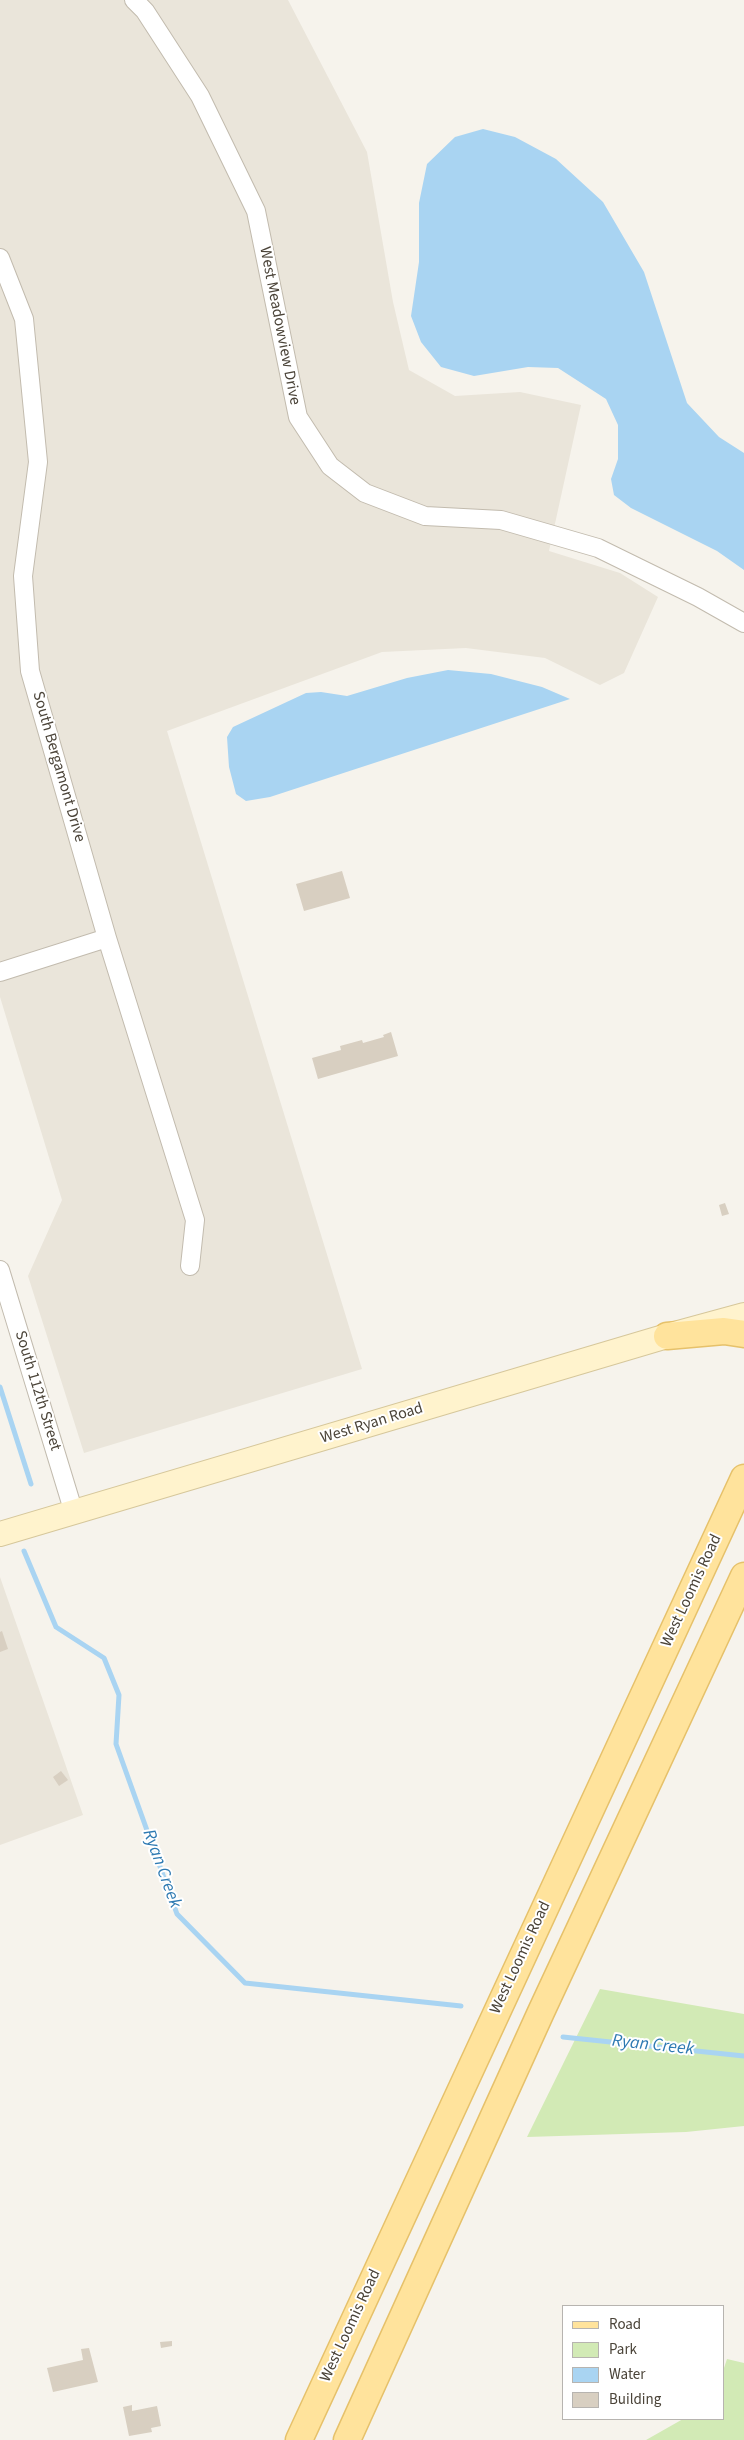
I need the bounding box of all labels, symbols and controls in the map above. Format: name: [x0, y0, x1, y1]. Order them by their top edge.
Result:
street label: West Meadowview Drive: [254, 245, 304, 407]
street label: South Bergamont Drive: [27, 689, 89, 845]
street label: South 112th Street: [10, 1329, 64, 1453]
street label: West Ryan Road: [318, 1399, 426, 1449]
street label: West Loomis Road: [658, 1532, 726, 1650]
water label: Ryan Creek: [137, 1827, 185, 1911]
street label: West Loomis Road: [487, 1899, 555, 2017]
water label: Ryan Creek: [611, 2031, 695, 2061]
street label: West Loomis Road: [317, 2267, 385, 2385]
legend: [562, 2305, 724, 2420]
text: Road: [609, 2314, 641, 2335]
text: Park: [609, 2339, 637, 2360]
text: Water: [609, 2364, 645, 2385]
text: Building: [609, 2389, 661, 2410]

